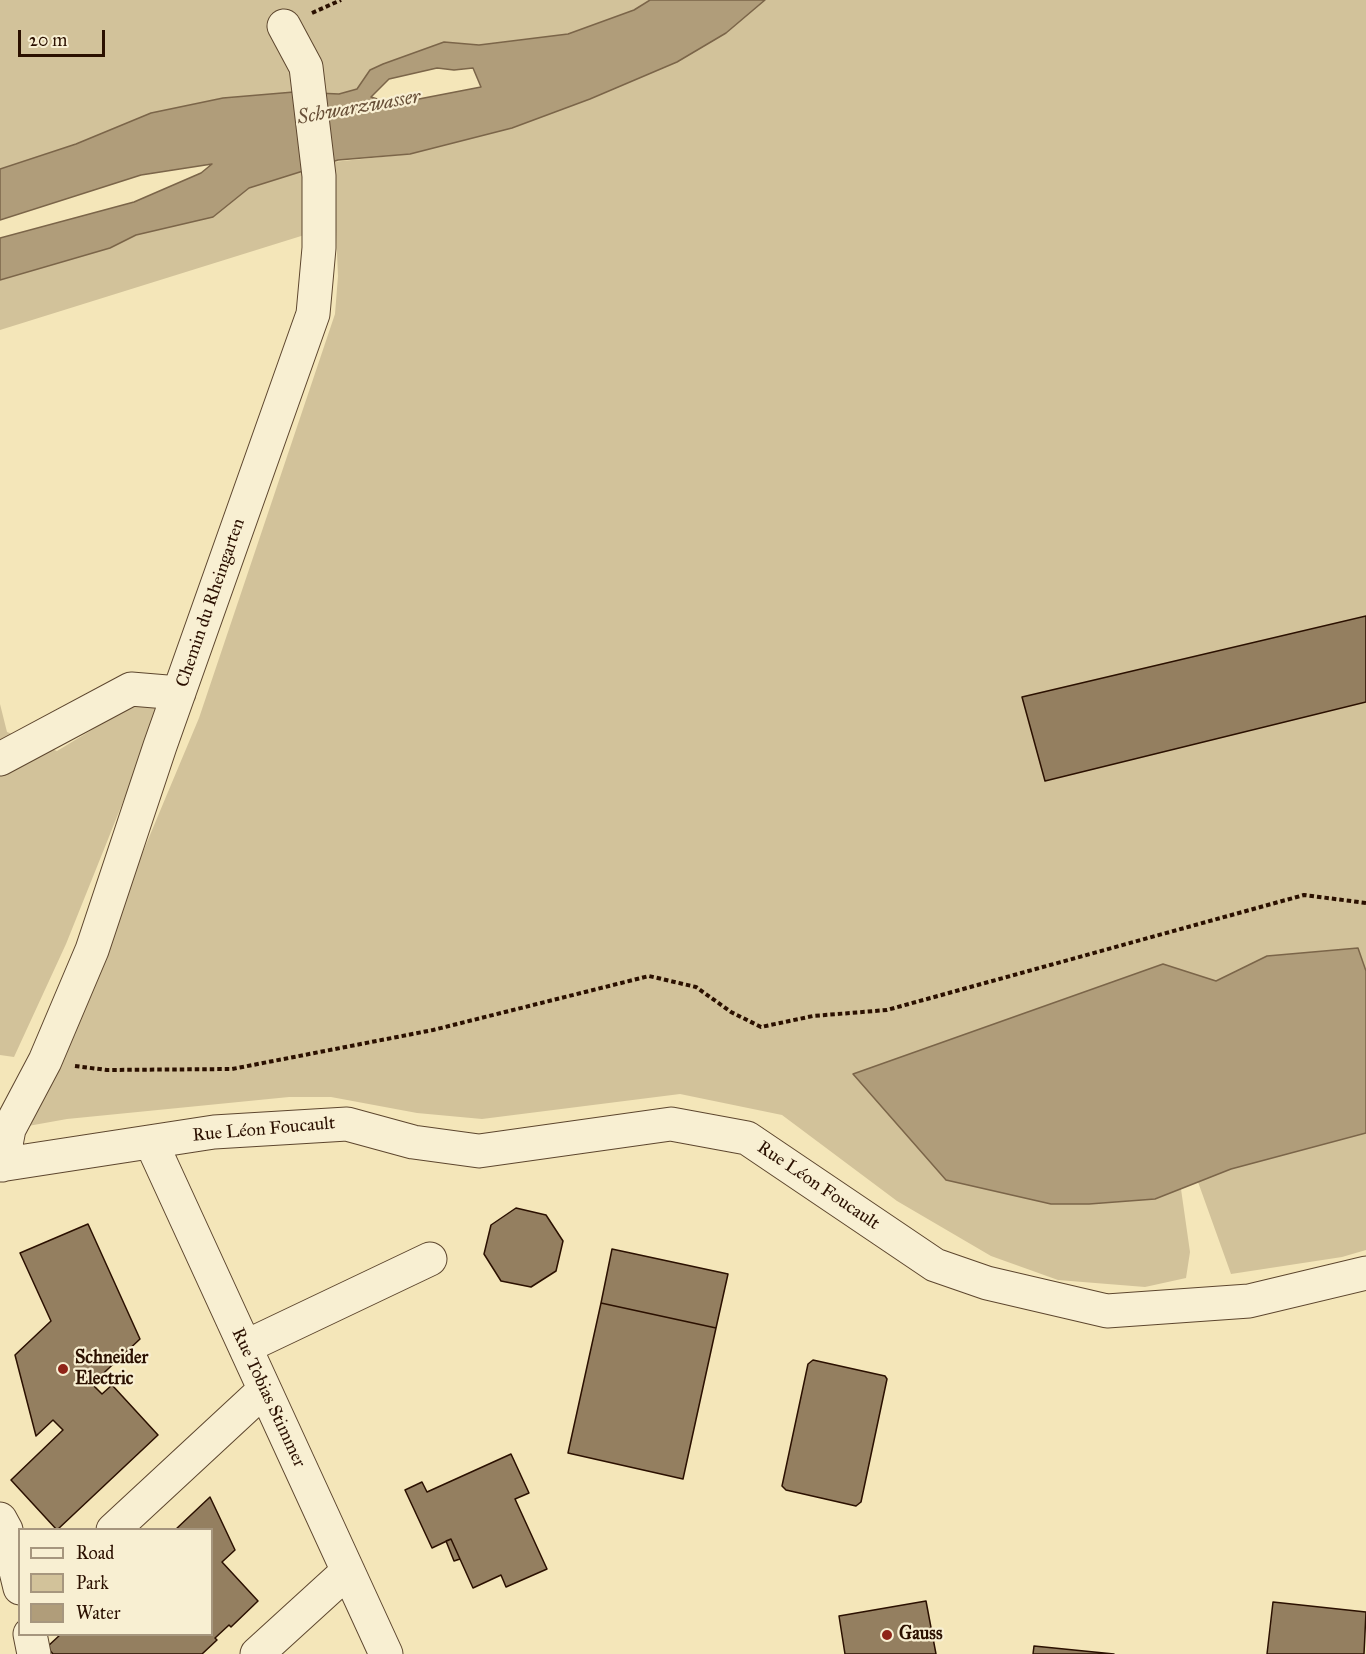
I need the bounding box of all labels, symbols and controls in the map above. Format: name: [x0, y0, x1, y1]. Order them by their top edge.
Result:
scale bar: [21, 18, 108, 56]
text: 20 m: [29, 29, 67, 51]
water label: Schwarzwasser: [295, 85, 423, 131]
street label: Chemin du Rheingarten: [172, 516, 250, 690]
street label: Rue Léon Foucault: [192, 1113, 336, 1147]
street label: Rue Léon Foucault: [753, 1137, 883, 1235]
street label: Rue Tobias Stimmer: [226, 1325, 310, 1471]
place label: Schneider Electric: [75, 1348, 148, 1390]
marker: Schneider Electric: [56, 1362, 70, 1376]
legend: [18, 1528, 213, 1636]
text: Road: [76, 1542, 114, 1564]
text: Park: [76, 1572, 109, 1594]
text: Water: [76, 1602, 120, 1624]
place label: Gauss: [899, 1624, 942, 1646]
marker: Gauss: [880, 1628, 894, 1642]

